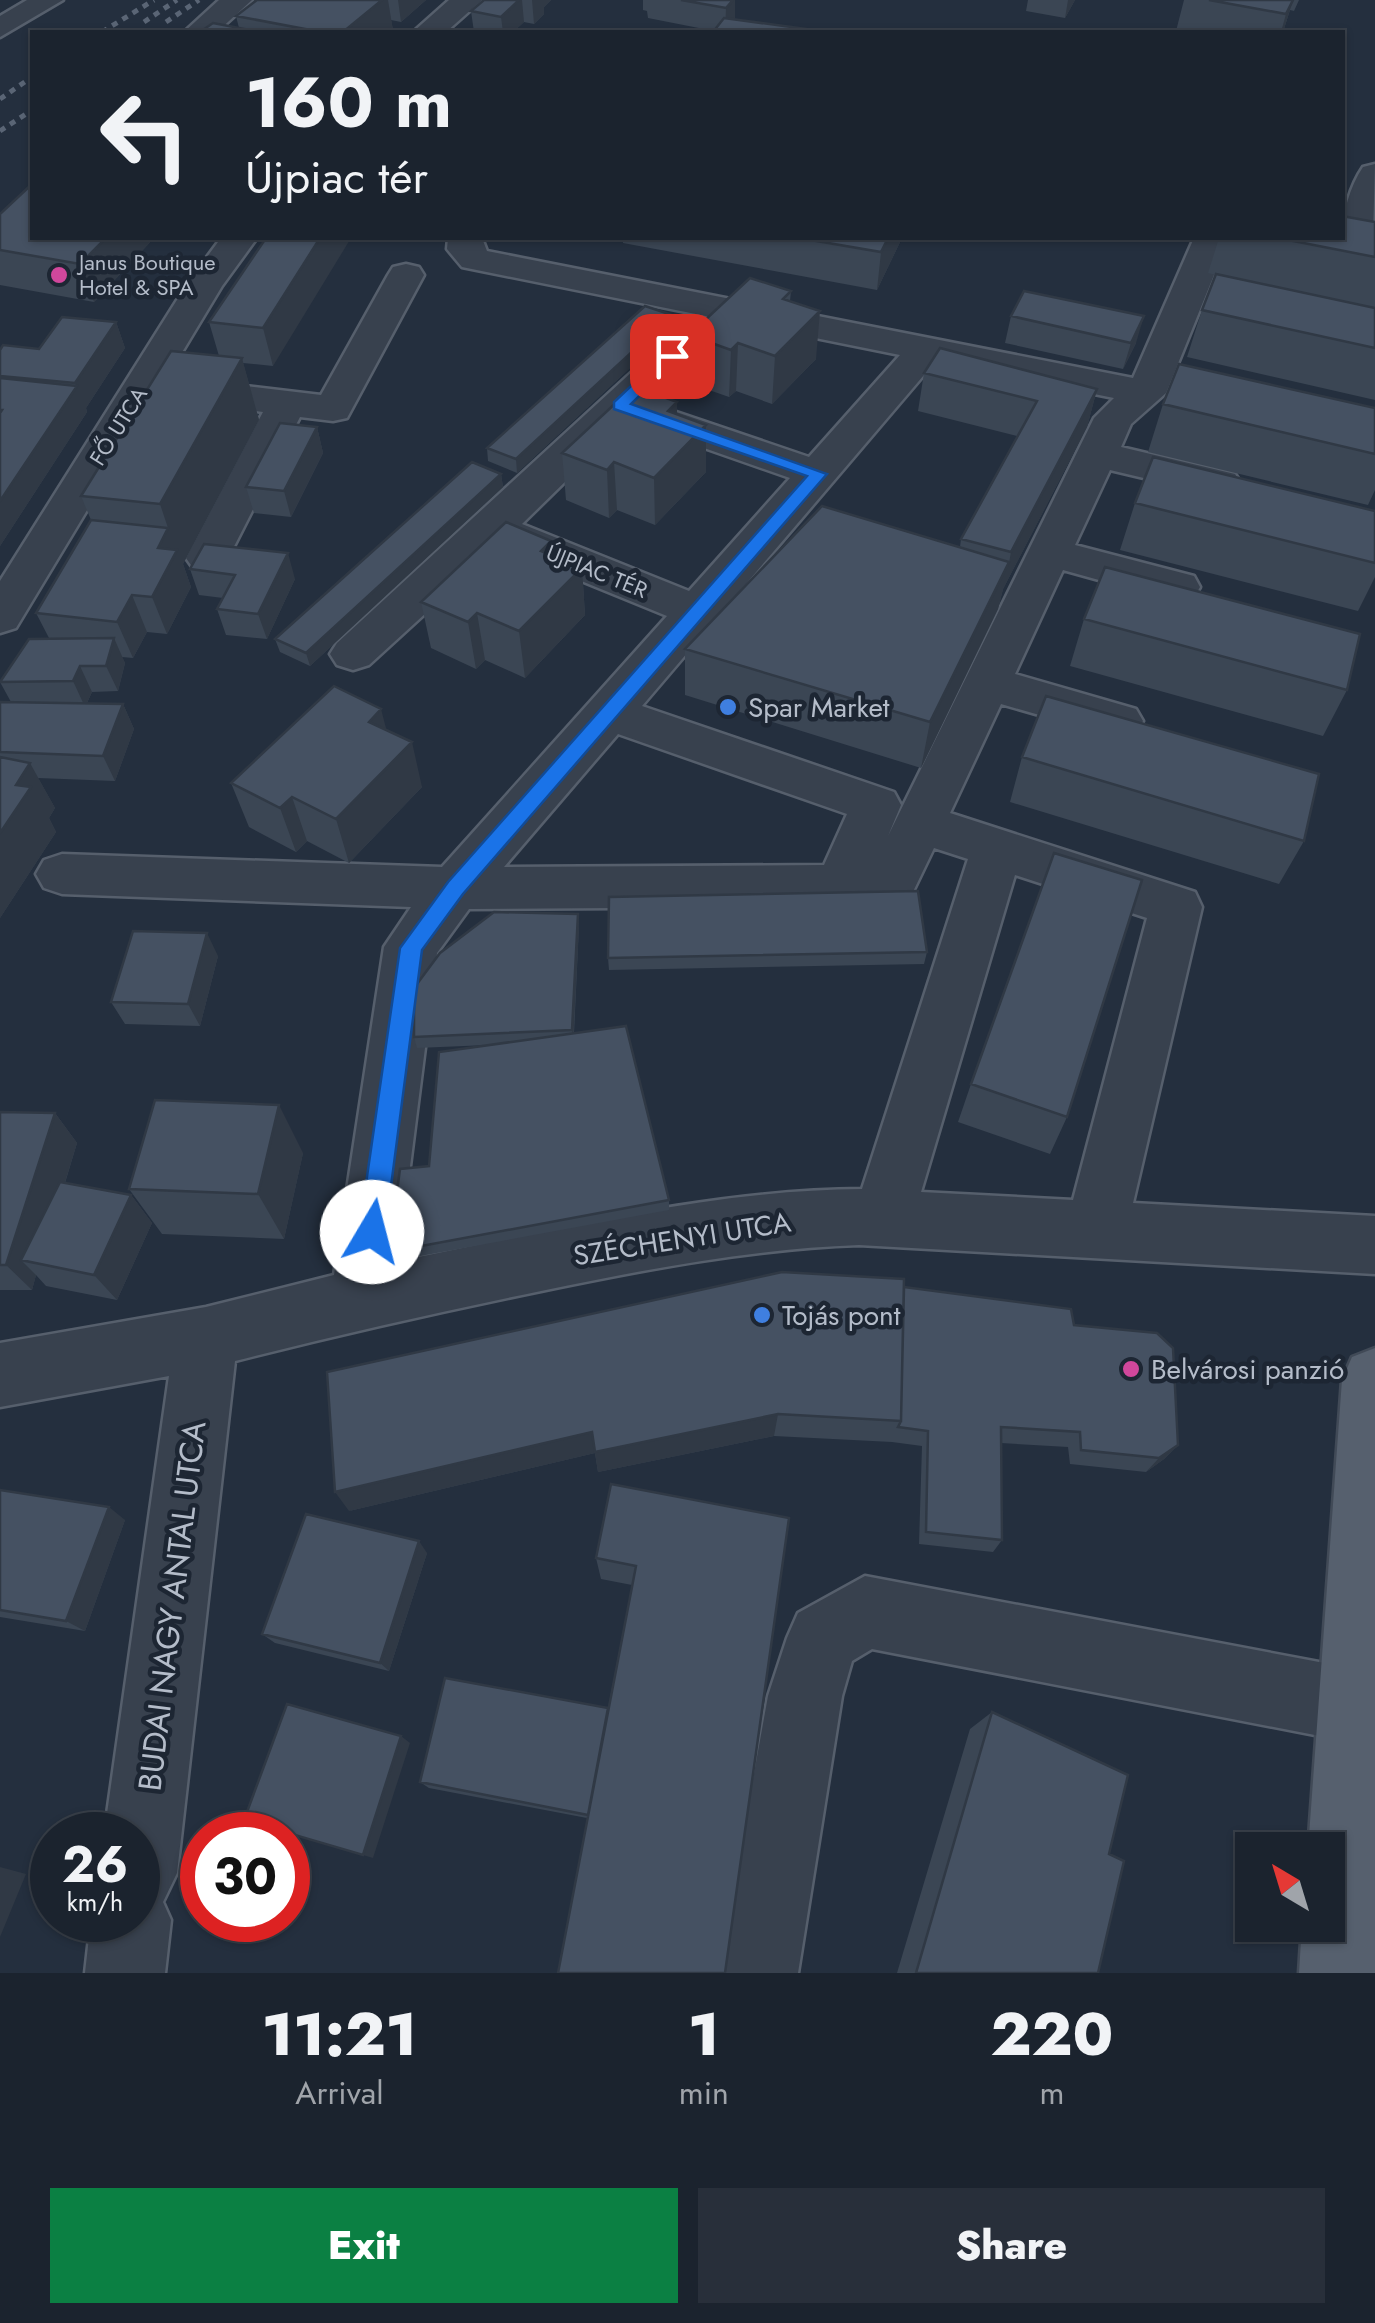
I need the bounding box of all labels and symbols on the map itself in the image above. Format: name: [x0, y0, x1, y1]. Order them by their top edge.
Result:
place label: Janus Boutique Hotel & SPA: [76, 246, 216, 303]
marker: Janus Boutique Hotel & SPA: [48, 264, 70, 286]
pin: [630, 314, 715, 399]
street label: FŐ UTCA: [81, 380, 155, 471]
street label: ÚJPIAC TÉR: [542, 536, 653, 606]
place label: Spar Market: [748, 687, 890, 728]
marker: Spar Market: [717, 696, 739, 718]
position arrow: [320, 1180, 424, 1284]
street label: SZÉCHENYI UTCA: [570, 1201, 794, 1276]
place label: Tojás pont: [782, 1295, 901, 1336]
marker: Tojás pont: [751, 1304, 773, 1326]
place label: Belvárosi panzió: [1151, 1349, 1344, 1390]
marker: Belvárosi panzió: [1120, 1358, 1142, 1380]
street label: BUDAI NAGY ANTAL UTCA: [126, 1418, 218, 1794]
speed limit sign: 30: [180, 1812, 310, 1942]
north arrow: [1235, 1832, 1345, 1942]

